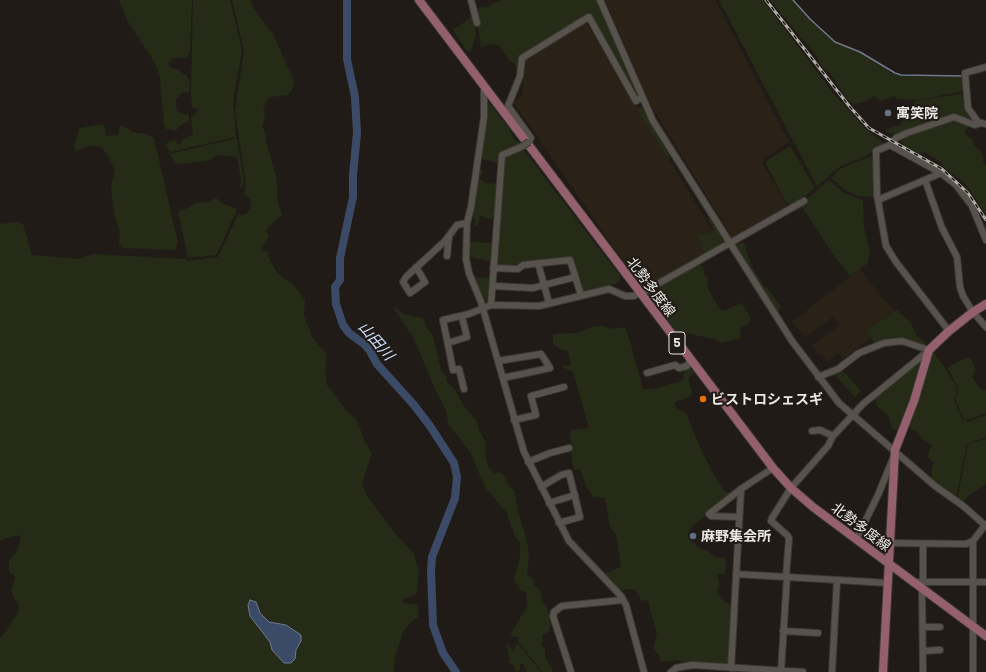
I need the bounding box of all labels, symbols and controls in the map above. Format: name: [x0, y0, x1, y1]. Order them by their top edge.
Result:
place label: 寓笑院: [896, 105, 938, 121]
marker: 寓笑院: [883, 108, 893, 118]
street label: 北勢多度線: [623, 254, 679, 320]
water label: 山田川: [354, 318, 398, 364]
road number: 5: [669, 332, 685, 354]
place label: ビストロシェスギ: [711, 391, 823, 407]
marker: ビストロシェスギ: [698, 394, 708, 404]
street label: 北勢多度線: [828, 499, 894, 555]
place label: 麻野集会所: [701, 528, 771, 544]
marker: 麻野集会所: [688, 531, 698, 541]

